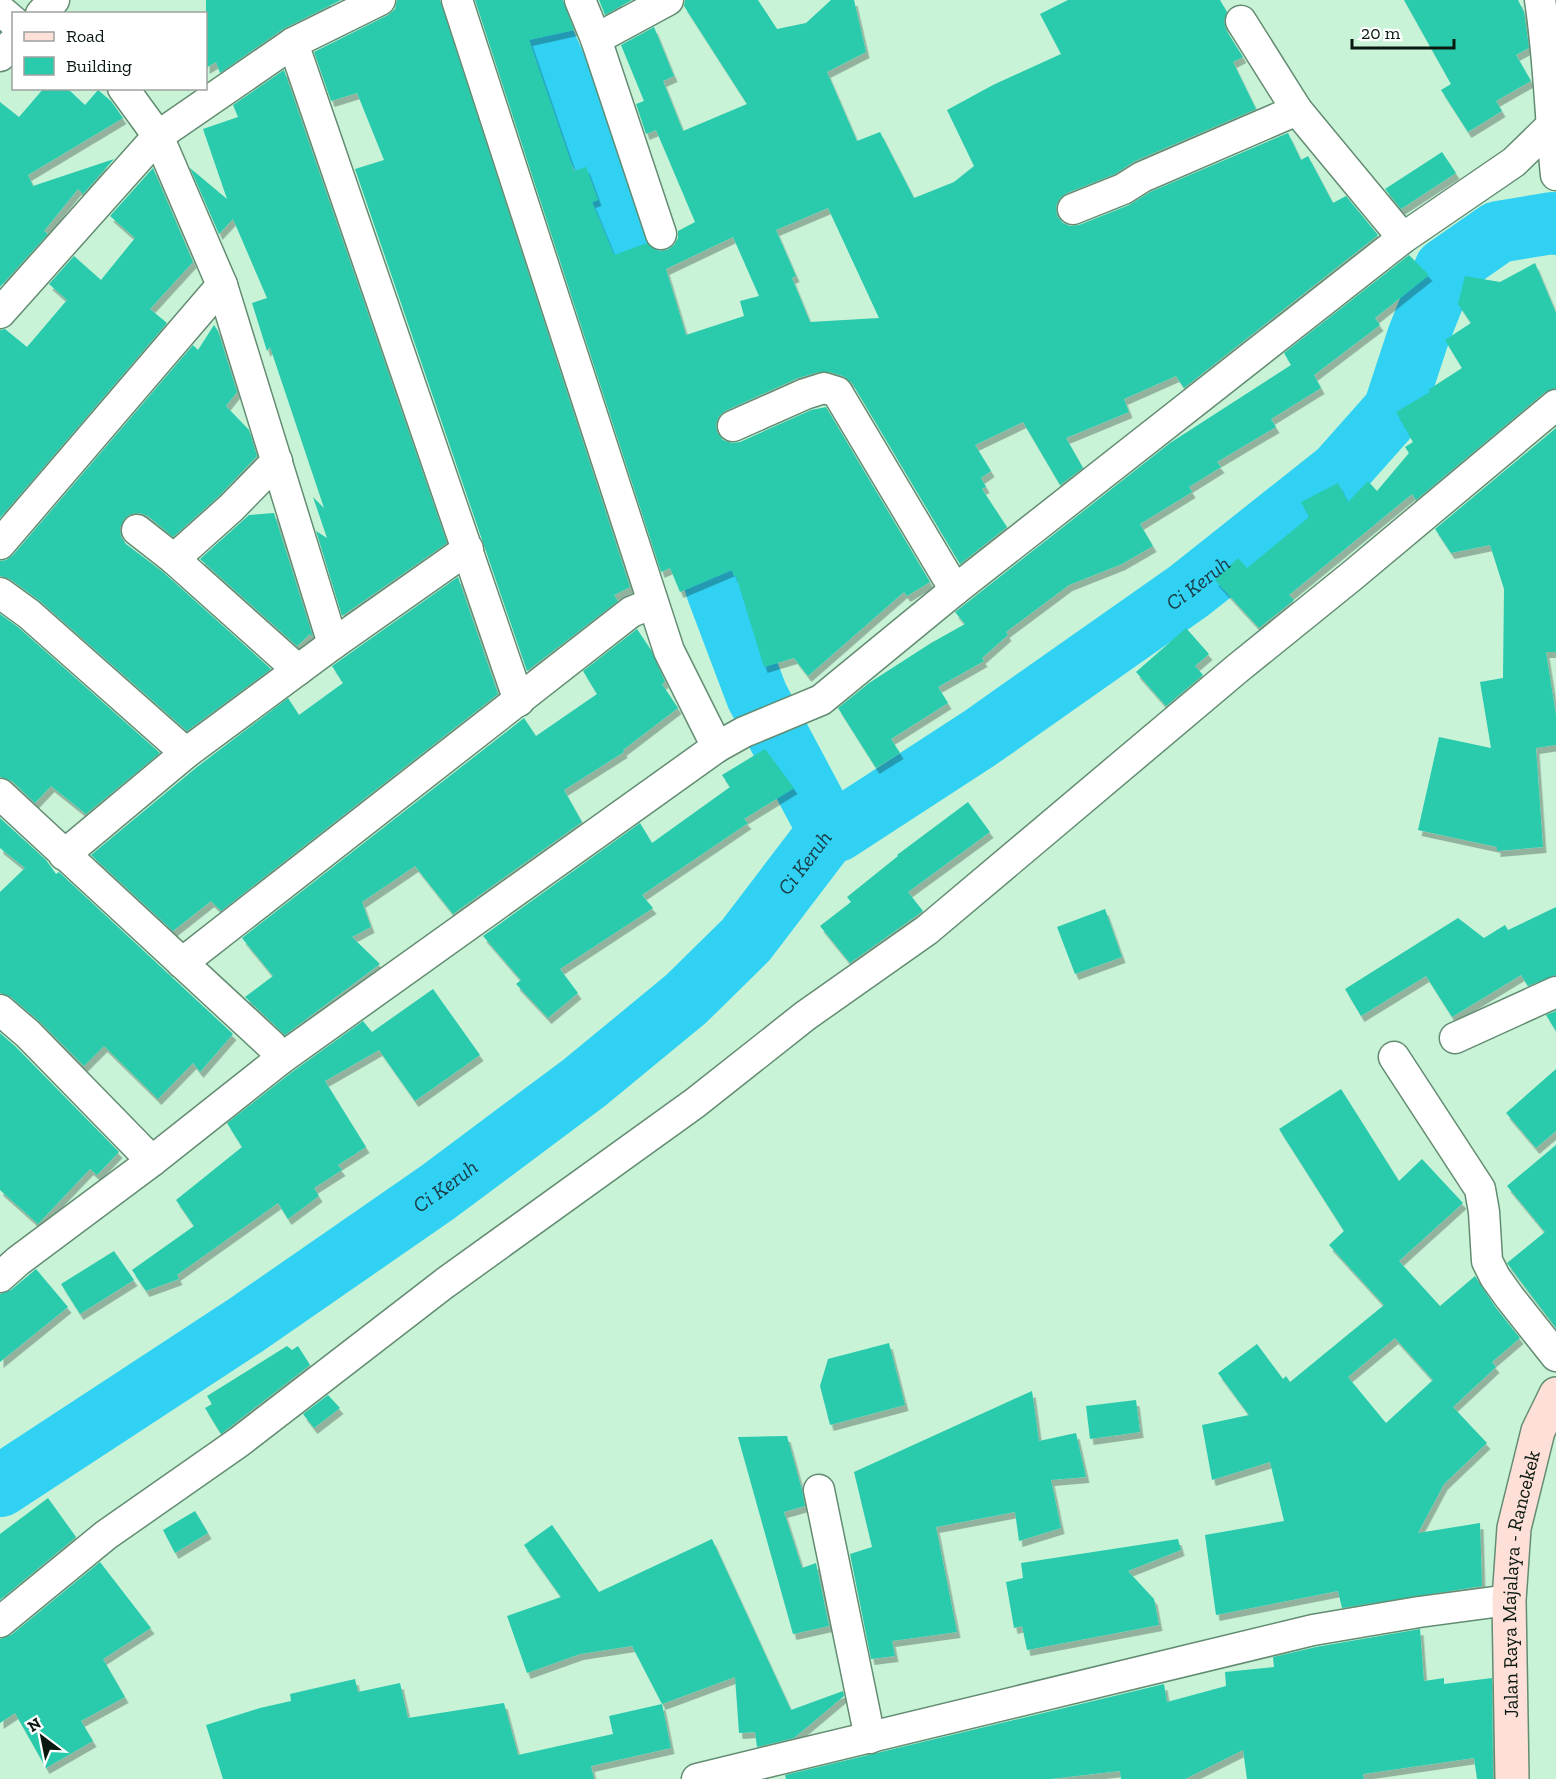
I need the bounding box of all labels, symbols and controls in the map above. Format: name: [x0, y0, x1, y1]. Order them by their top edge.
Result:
legend: [12, 12, 207, 90]
scale bar: [1352, 12, 1454, 50]
text: 20 m: [1361, 22, 1401, 44]
text: Road: [66, 25, 105, 47]
text: Building: [66, 55, 132, 77]
water label: Ci Keruh: [1161, 551, 1235, 615]
water label: Ci Keruh: [772, 826, 837, 900]
water label: Ci Keruh: [408, 1154, 482, 1218]
street label: Jalan Raya Majalaya - Rancekek: [1497, 1447, 1545, 1718]
north arrow: [12, 1707, 72, 1767]
text: N: [24, 1713, 45, 1736]

